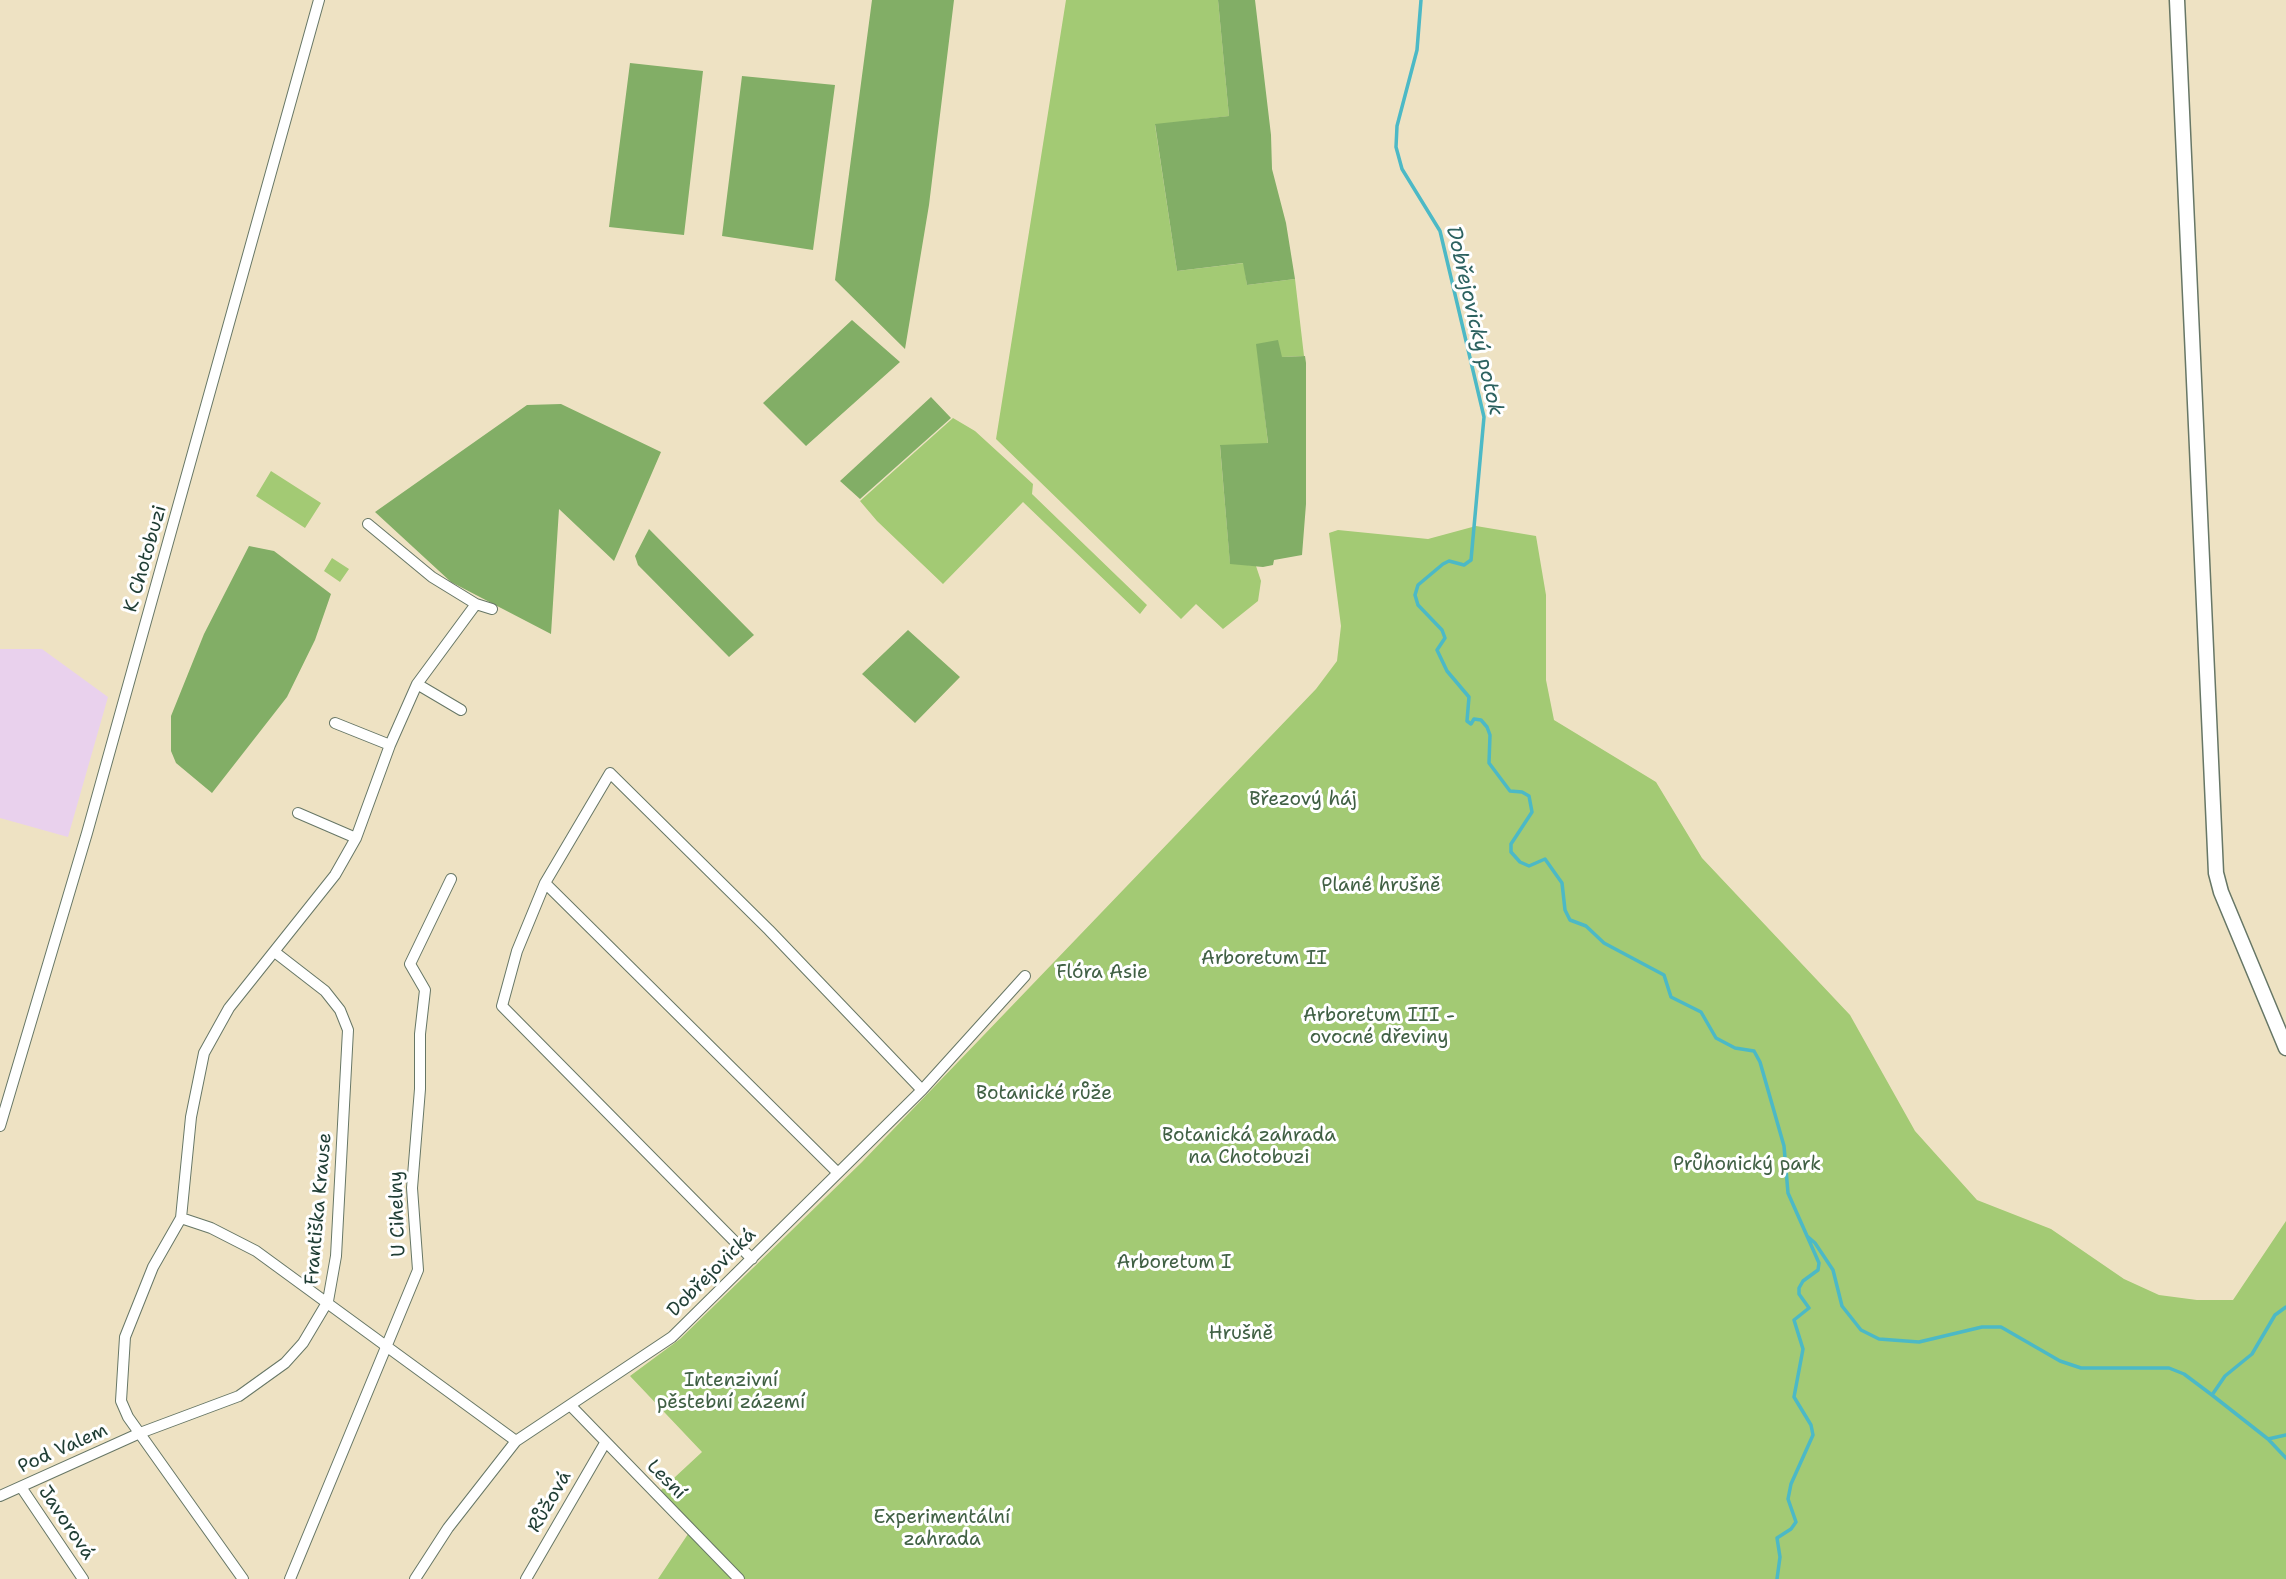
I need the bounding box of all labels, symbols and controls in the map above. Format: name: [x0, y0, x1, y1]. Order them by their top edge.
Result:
water label: Dobřejovický potok: [1440, 224, 1508, 418]
street label: K Chotobuzi: [120, 503, 172, 615]
park label: Březový háj: [1249, 789, 1357, 811]
park label: Plané hrušně: [1321, 875, 1441, 897]
park label: Arboretum II: [1201, 948, 1327, 970]
park label: Flóra Asie: [1056, 962, 1148, 984]
park label: Arboretum III - ovocné dřeviny: [1303, 1005, 1455, 1049]
park label: Botanické růže: [976, 1083, 1112, 1105]
park label: Botanická zahrada na Chotobuzi: [1162, 1125, 1336, 1169]
street label: Františka Krause: [301, 1132, 337, 1286]
park label: Průhonický park: [1673, 1154, 1821, 1176]
street label: U Cihelny: [385, 1171, 411, 1257]
street label: Dobřejovická: [663, 1224, 761, 1322]
park label: Arboretum I: [1116, 1252, 1232, 1274]
park label: Hrušně: [1209, 1323, 1273, 1345]
park label: Intenzivní pěstební zázemí: [657, 1370, 805, 1414]
street label: Pod Valem: [15, 1419, 111, 1479]
street label: Lesní: [642, 1456, 690, 1504]
street label: Růžová: [523, 1467, 577, 1537]
street label: Javorová: [33, 1482, 99, 1564]
park label: Experimentální zahrada: [874, 1507, 1010, 1551]

